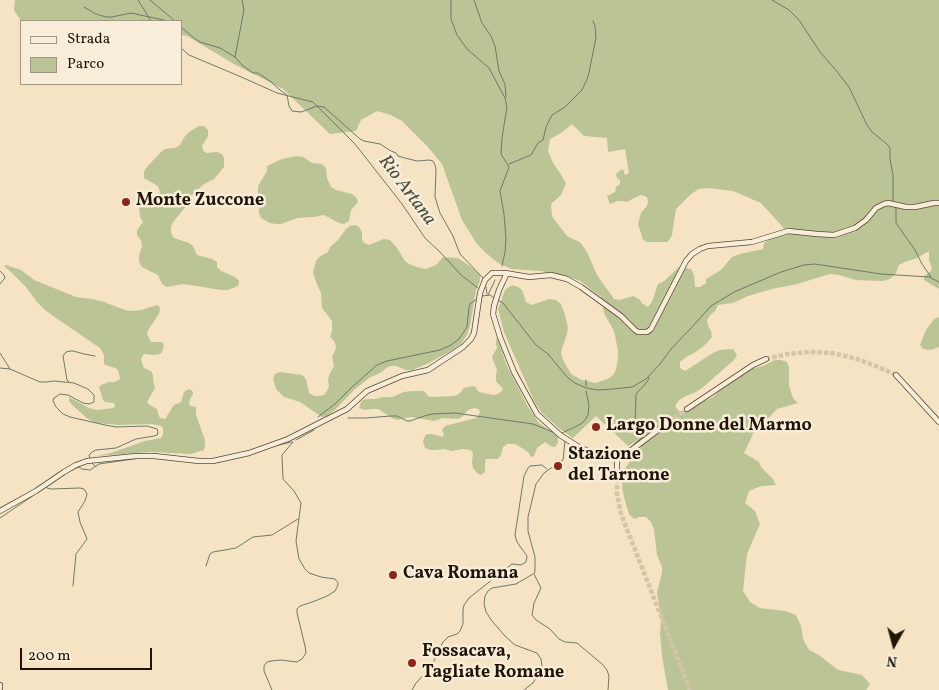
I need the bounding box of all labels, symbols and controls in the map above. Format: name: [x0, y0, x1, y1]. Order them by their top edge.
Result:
legend: [20, 20, 182, 85]
text: Strada: [67, 29, 110, 50]
text: Parco: [67, 54, 104, 75]
water label: Rio Artana: [372, 151, 440, 231]
place label: Monte Zuccone: [136, 191, 264, 213]
marker: Monte Zuccone: [120, 196, 132, 208]
place label: Largo Donne del Marmo: [606, 416, 812, 438]
marker: Largo Donne del Marmo: [590, 421, 602, 433]
place label: Stazione del Tarnone: [568, 445, 669, 488]
marker: Stazione del Tarnone: [552, 460, 564, 472]
place label: Cava Romana: [403, 564, 519, 586]
marker: Cava Romana: [387, 569, 399, 581]
north arrow: [869, 620, 919, 670]
scale bar: [22, 638, 155, 670]
place label: Fossacava, Tagliate Romane: [422, 642, 564, 684]
text: 200 m: [28, 646, 71, 667]
text: N: [886, 650, 898, 670]
marker: Fossacava, Tagliate Romane: [406, 657, 418, 669]

